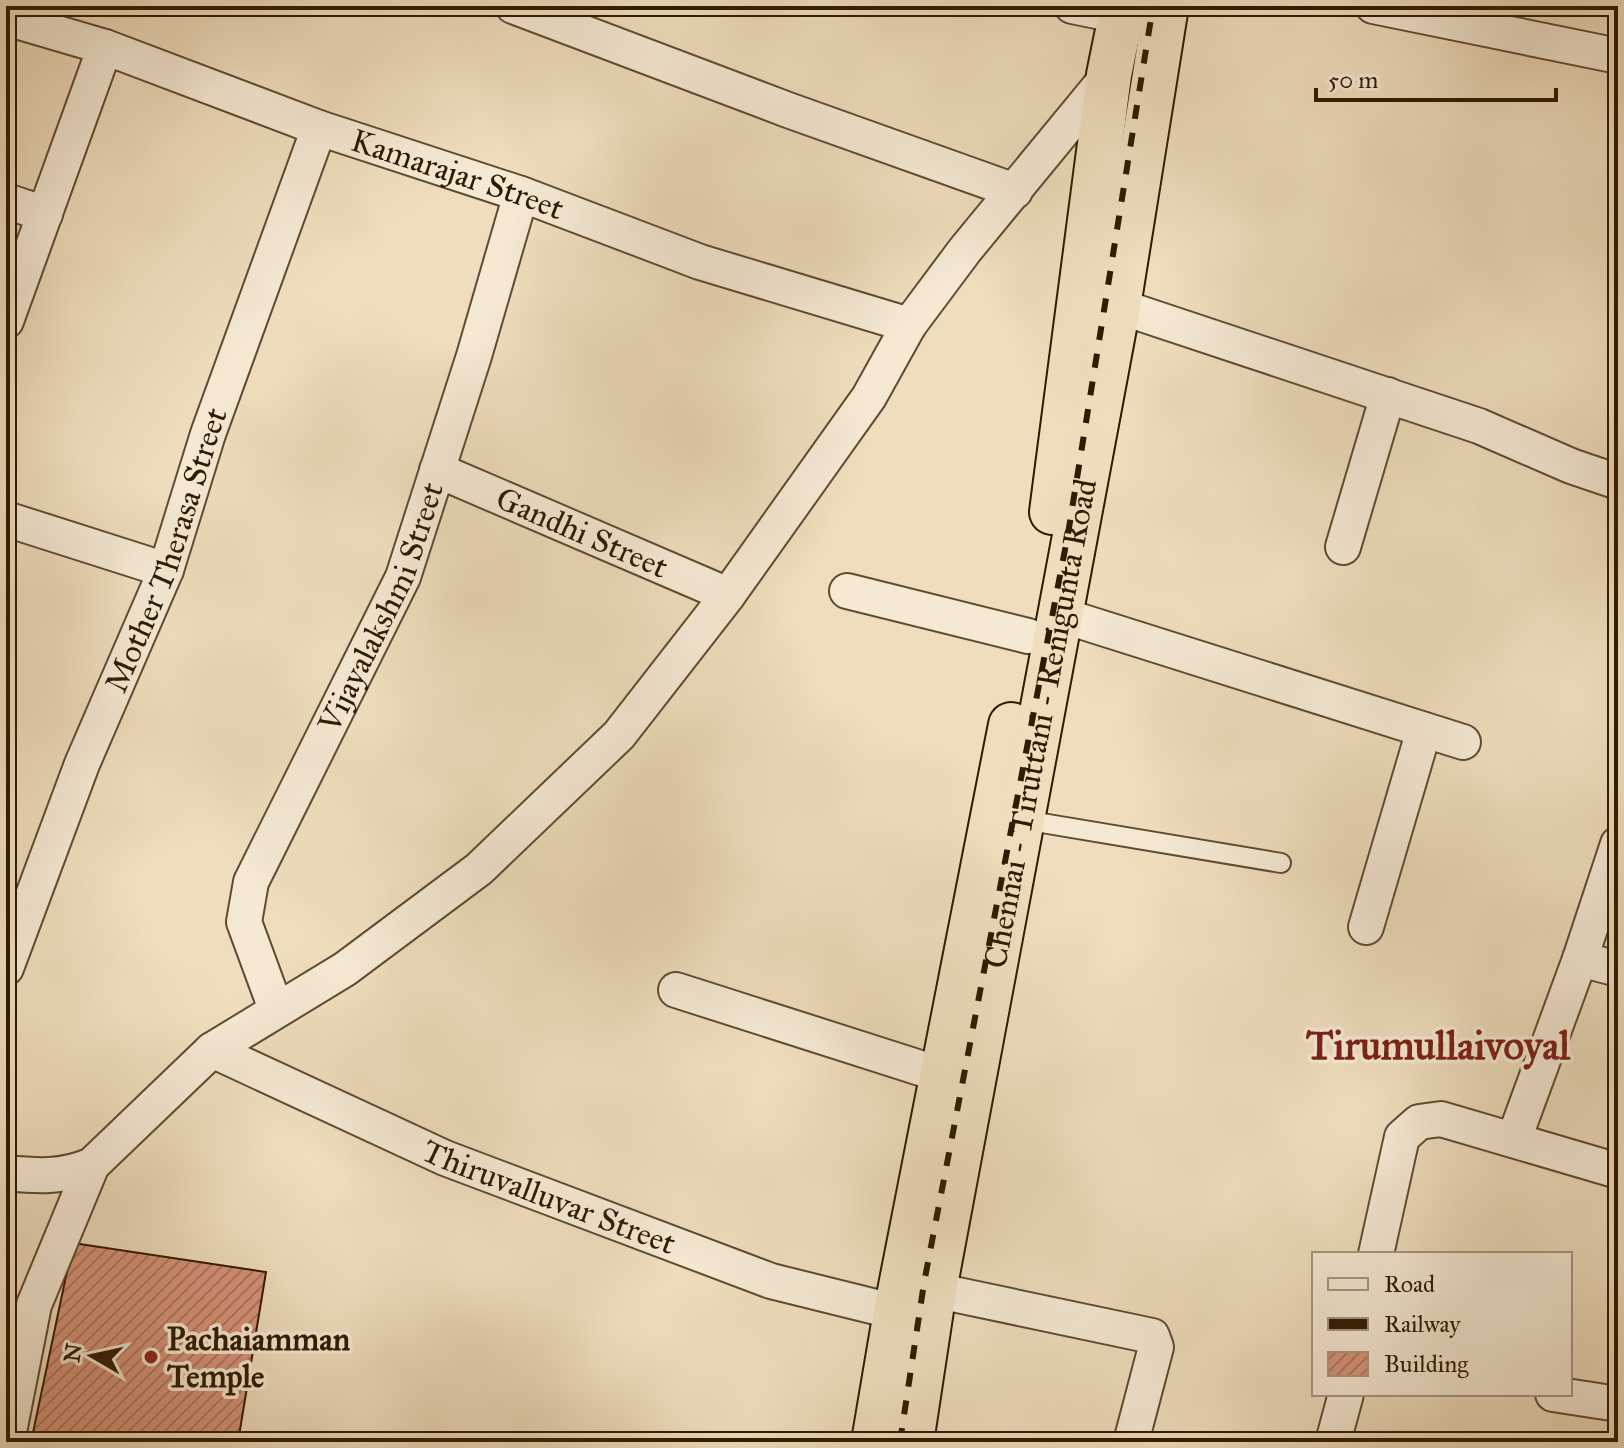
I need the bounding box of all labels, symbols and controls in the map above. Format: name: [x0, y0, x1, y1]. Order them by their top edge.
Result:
scale bar: [1316, 52, 1556, 102]
text: 50 m: [1328, 65, 1378, 95]
street label: Kamarajar Street: [346, 121, 569, 228]
street label: Mother Therasa Street: [96, 402, 236, 698]
street label: Chennai - Tiruttani - Renigunta Road: [976, 476, 1105, 972]
street label: Vijayalakshmi Street: [309, 478, 452, 739]
street label: Gandhi Street: [490, 479, 674, 587]
district label: Tirumullaivoyal: [1306, 1021, 1571, 1070]
street label: Thiruvalluvar Street: [416, 1131, 681, 1263]
legend: [1312, 1252, 1572, 1396]
text: Road: [1384, 1269, 1435, 1299]
text: Railway: [1384, 1309, 1461, 1339]
north arrow: [52, 1316, 132, 1396]
place label: Pachaiamman Temple: [167, 1320, 351, 1396]
text: N: [58, 1341, 88, 1364]
marker: Pachaiamman Temple: [142, 1348, 160, 1366]
text: Building: [1384, 1349, 1469, 1379]

